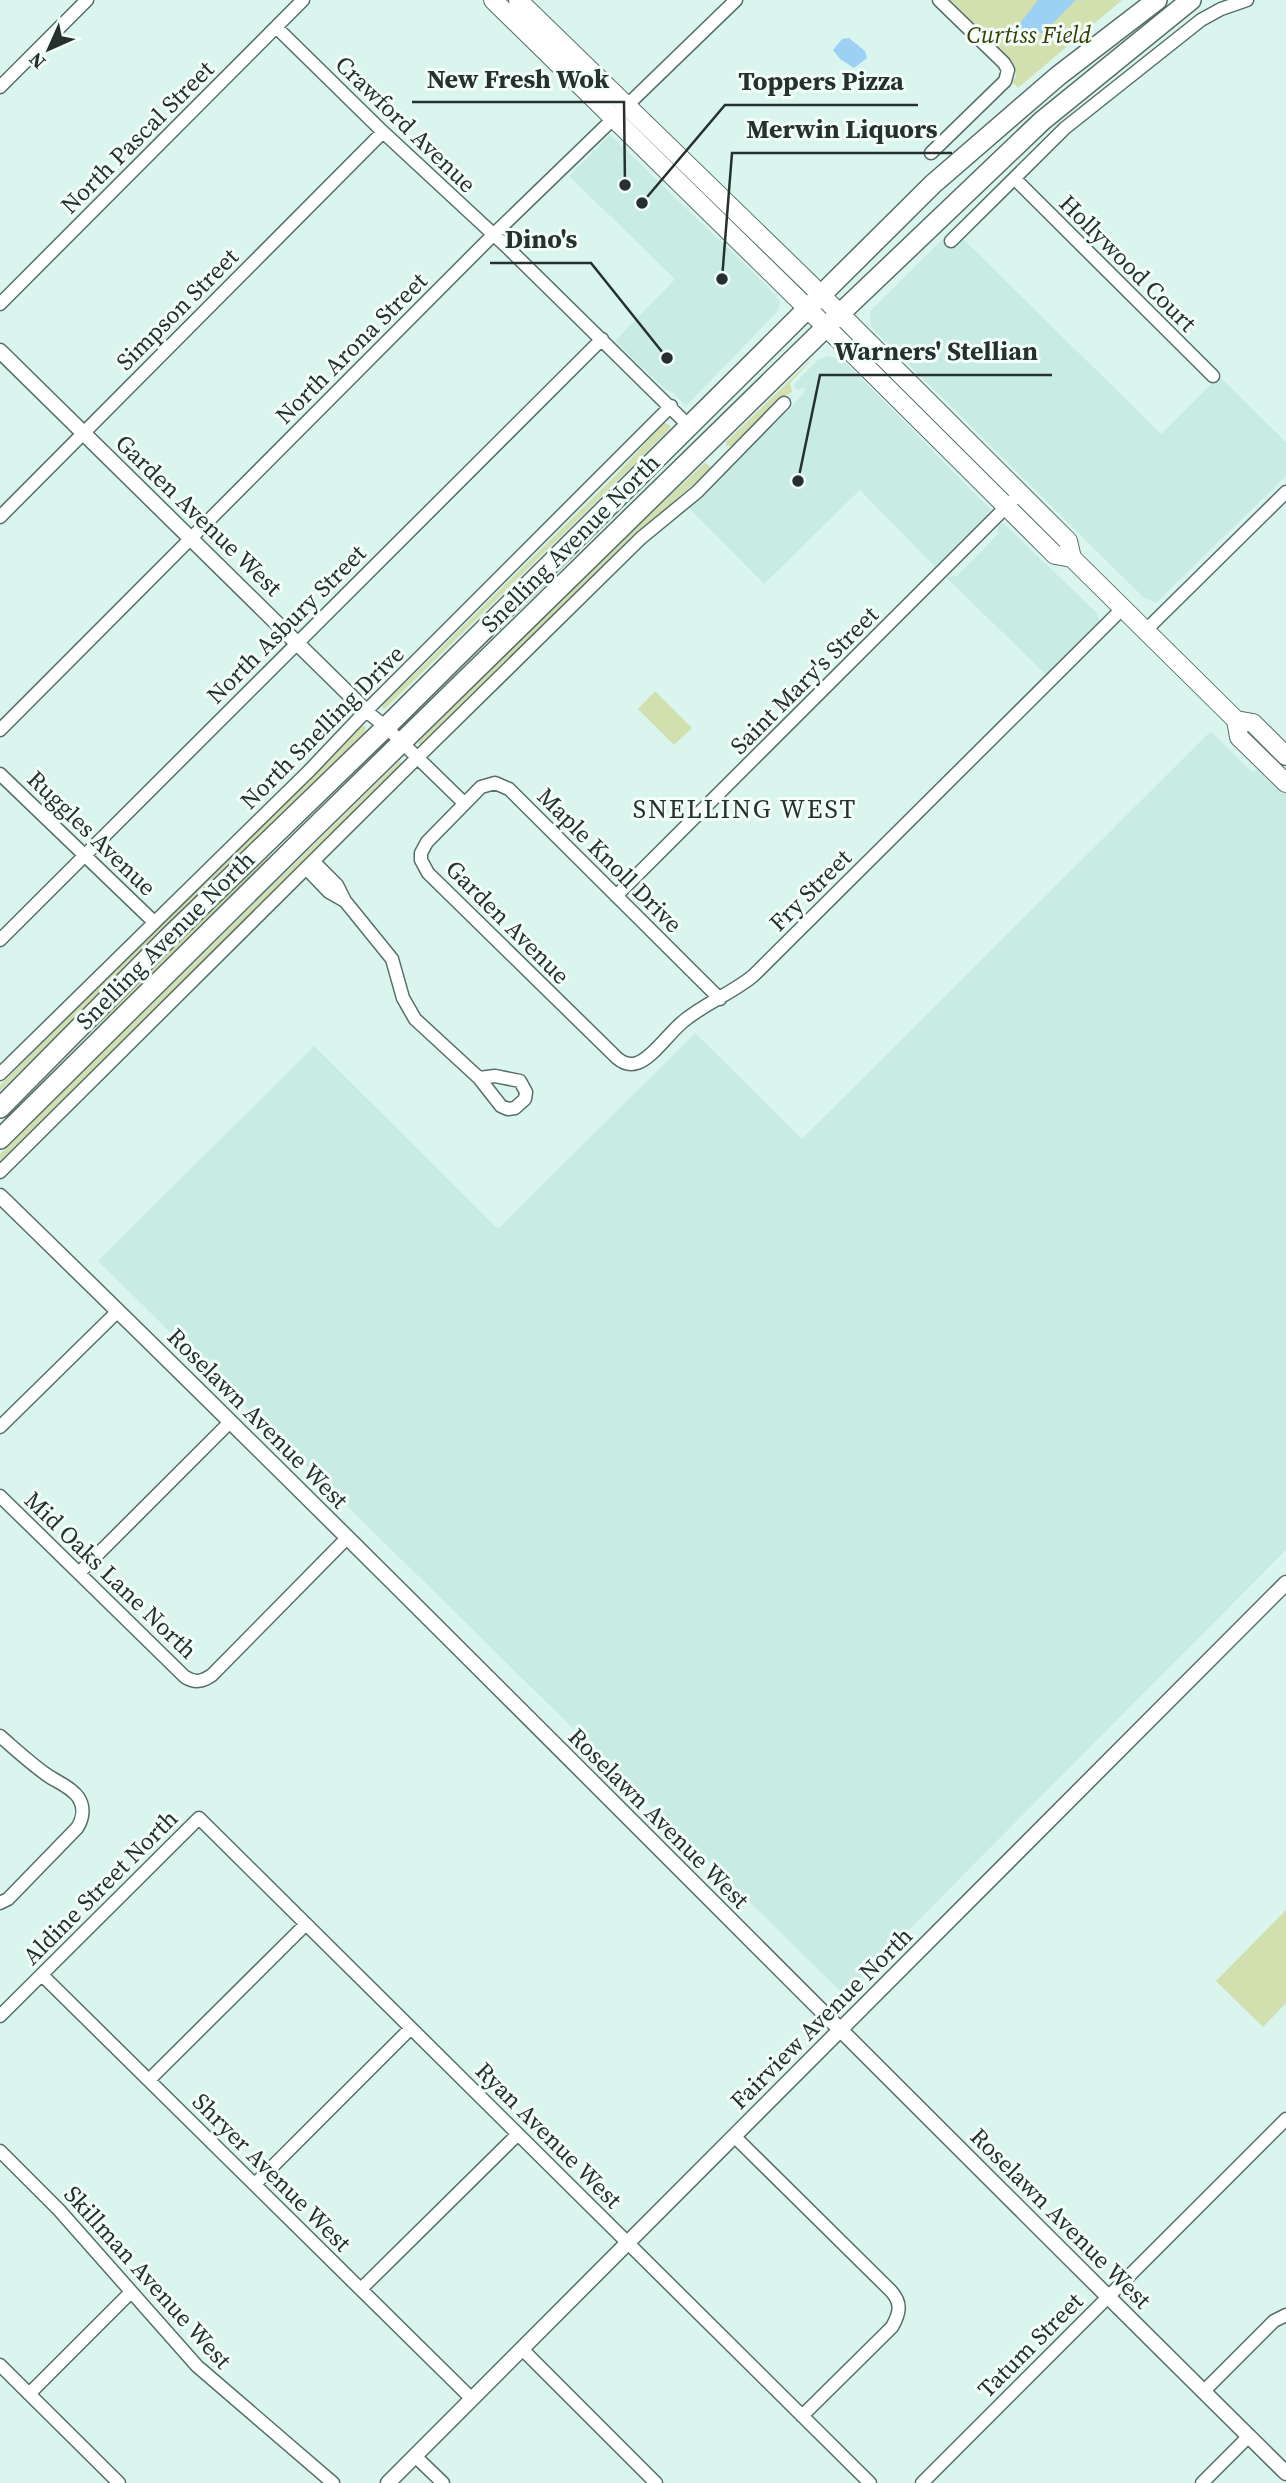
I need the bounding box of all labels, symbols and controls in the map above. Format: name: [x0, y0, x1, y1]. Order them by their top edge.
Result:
north arrow: [14, 14, 84, 84]
park label: Curtiss Field: [967, 18, 1092, 51]
text: N: [23, 47, 51, 75]
street label: Crawford Avenue: [328, 48, 484, 200]
street label: North Pascal Street: [53, 53, 221, 221]
callout: New Fresh Wok: [412, 55, 624, 102]
callout: Toppers Pizza: [725, 58, 918, 105]
text: New Fresh Wok: [427, 61, 610, 97]
text: Toppers Pizza: [738, 63, 904, 99]
callout: Merwin Liquors: [732, 106, 952, 153]
text: Merwin Liquors: [746, 111, 938, 147]
street label: Hollywood Court: [1052, 187, 1204, 339]
callout: Dino's: [490, 216, 591, 263]
text: Dino's: [505, 221, 577, 257]
street label: Simpson Street: [109, 240, 246, 377]
street label: North Arona Street: [268, 265, 434, 431]
callout: Warners' Stellian: [820, 328, 1052, 375]
text: Warners' Stellian: [834, 333, 1038, 369]
street label: Garden Avenue West: [108, 427, 290, 603]
street label: Snelling Avenue North: [473, 446, 667, 640]
street label: North Asbury Street: [199, 537, 373, 711]
street label: Saint Mary's Street: [723, 599, 885, 761]
street label: North Snelling Drive: [233, 638, 411, 816]
street label: Ruggles Avenue: [20, 763, 164, 903]
street label: Maple Knoll Drive: [530, 780, 690, 940]
district label: SNELLING WEST: [633, 791, 857, 827]
street label: Fry Street: [762, 842, 858, 938]
street label: Snelling Avenue North: [68, 843, 262, 1037]
street label: Garden Avenue: [439, 853, 577, 991]
street label: Roselawn Avenue West: [160, 1320, 356, 1516]
street label: Mid Oaks Lane North: [17, 1484, 205, 1666]
street label: Roselawn Avenue West: [561, 1720, 757, 1916]
street label: Aldine Street North: [15, 1802, 185, 1972]
street label: Fairview Avenue North: [722, 1919, 920, 2117]
street label: Ryan Avenue West: [468, 2054, 630, 2216]
street label: Shryer Avenue West: [185, 2085, 359, 2259]
street label: Roselawn Avenue West: [963, 2120, 1159, 2316]
street label: Skillman Avenue West: [57, 2178, 239, 2376]
street label: Tatum Street: [970, 2285, 1090, 2405]

